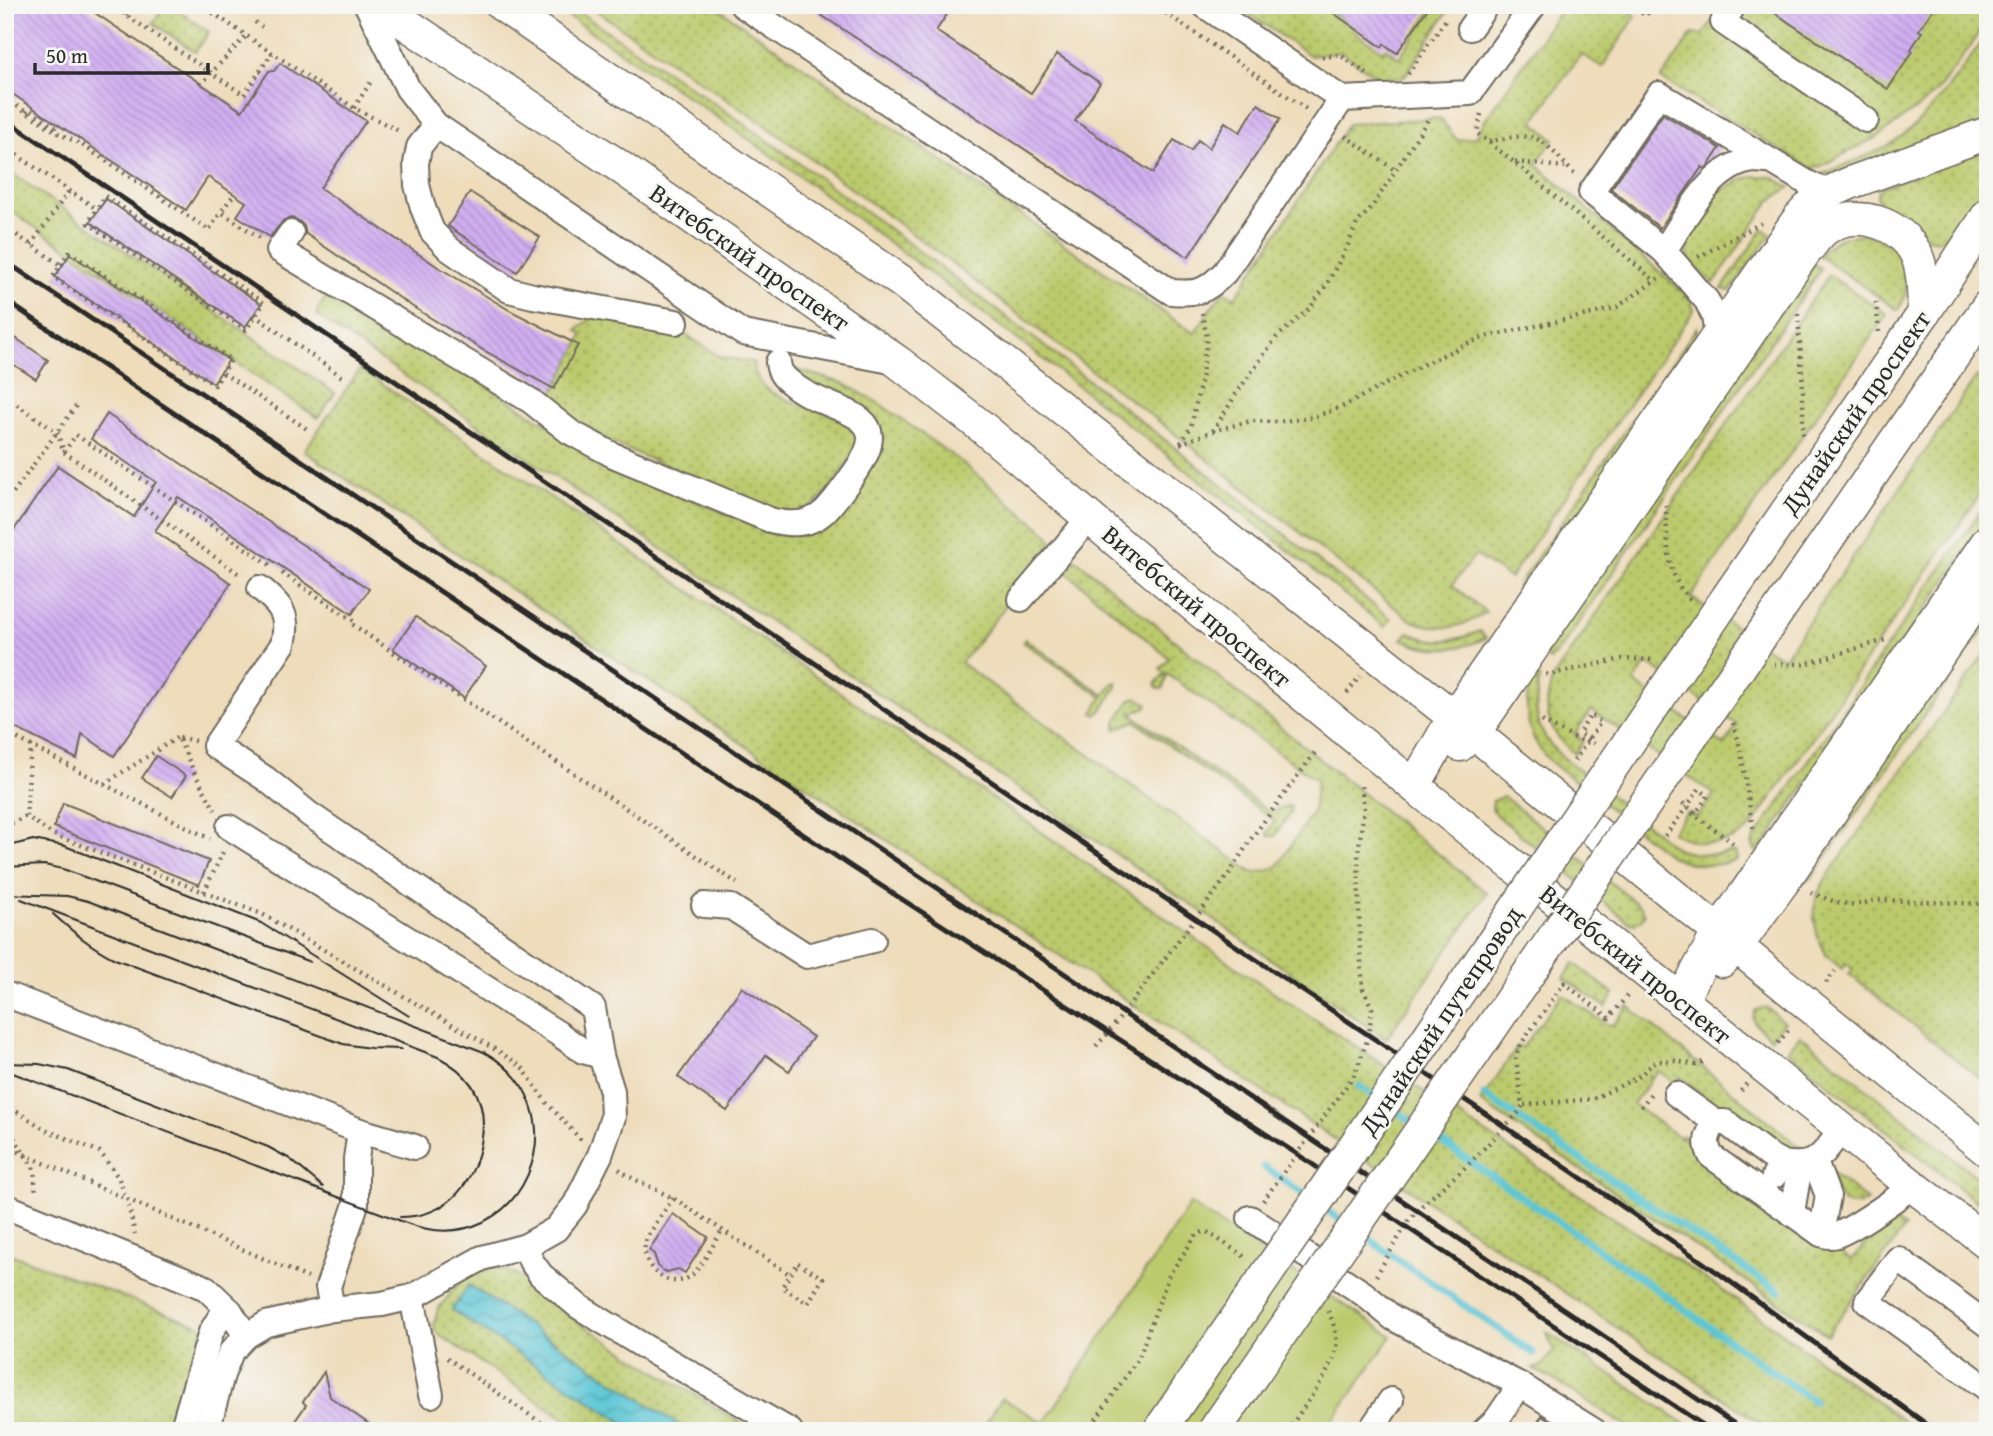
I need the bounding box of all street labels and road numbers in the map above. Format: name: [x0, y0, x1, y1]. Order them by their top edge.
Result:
street label: Витебский проспект: [642, 173, 858, 341]
street label: Дунайский проспект: [1769, 302, 1940, 523]
street label: Витебский проспект: [1094, 515, 1300, 697]
street label: Витебский проспект: [1532, 874, 1741, 1054]
street label: Дунайский путепровод: [1348, 897, 1531, 1143]

